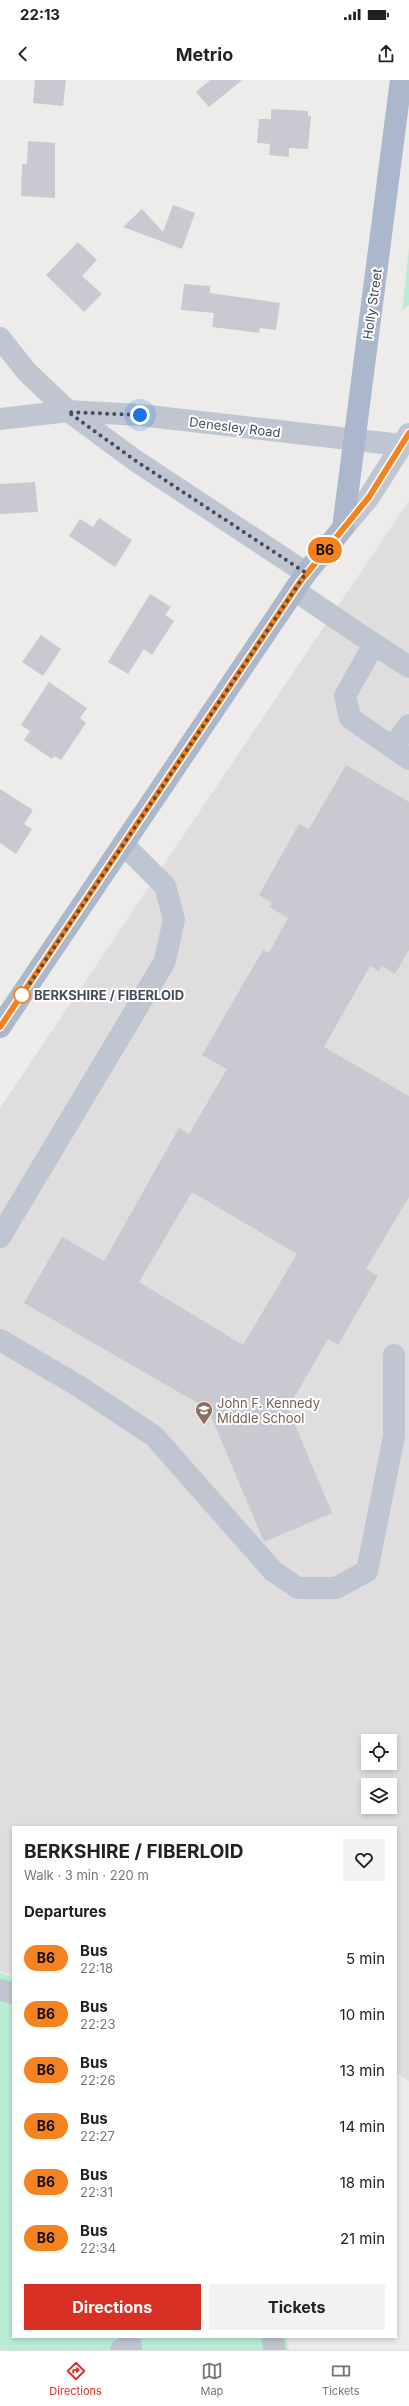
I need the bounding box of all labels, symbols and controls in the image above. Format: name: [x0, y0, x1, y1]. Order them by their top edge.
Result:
text: 22:13: [20, 5, 60, 24]
icon: back: [12, 43, 34, 65]
icon: share: [375, 43, 397, 65]
text: Metrio: [176, 44, 233, 65]
street label: Holly Street: [359, 268, 385, 340]
your location: [130, 405, 150, 425]
street label: Denesley Road: [188, 413, 282, 441]
line badge: B6: [307, 537, 343, 563]
text: B6: [316, 541, 334, 558]
marker: BERKSHIRE / FIBERLOID: [13, 986, 31, 1004]
place label: BERKSHIRE / FIBERLOID: [34, 987, 184, 1003]
place label: John F. Kennedy Middle School: [217, 1395, 320, 1426]
school or university icon: John F. Kennedy Middle School: [194, 1400, 214, 1425]
map controls: [361, 1734, 397, 1814]
button: locate: [361, 1734, 397, 1770]
button: layers: [361, 1778, 397, 1814]
button: heart: [343, 1839, 385, 1881]
text: BERKSHIRE / FIBERLOID: [24, 1840, 243, 1863]
text: Walk · 3 min · 220 m: [24, 1867, 149, 1883]
text: Departures: [24, 1902, 106, 1921]
text: Bus: [80, 1941, 108, 1960]
text: B6: [37, 1949, 55, 1966]
text: 5 min: [346, 1949, 385, 1968]
text: 22:18: [80, 1960, 113, 1976]
text: Bus: [80, 1997, 108, 2016]
text: B6: [37, 2005, 55, 2022]
text: 10 min: [340, 2005, 385, 2024]
text: 22:23: [80, 2016, 116, 2032]
text: Bus: [80, 2053, 108, 2072]
text: B6: [37, 2061, 55, 2078]
text: 13 min: [340, 2061, 385, 2080]
text: 22:26: [80, 2072, 116, 2088]
text: Bus: [80, 2109, 108, 2128]
text: B6: [37, 2117, 55, 2134]
text: 14 min: [339, 2117, 385, 2136]
text: 22:27: [80, 2128, 115, 2144]
text: Bus: [80, 2165, 108, 2184]
text: B6: [37, 2173, 55, 2190]
text: 18 min: [340, 2173, 385, 2192]
text: 22:31: [80, 2184, 113, 2200]
text: Bus: [80, 2221, 108, 2240]
text: B6: [37, 2229, 55, 2246]
text: 21 min: [340, 2229, 385, 2248]
text: 22:34: [80, 2240, 116, 2256]
button: Directions: [24, 2284, 201, 2330]
button: Tickets: [209, 2284, 385, 2330]
tab: Directions: [49, 2360, 102, 2398]
tab: Map: [201, 2360, 223, 2398]
tab: Tickets: [322, 2360, 360, 2398]

